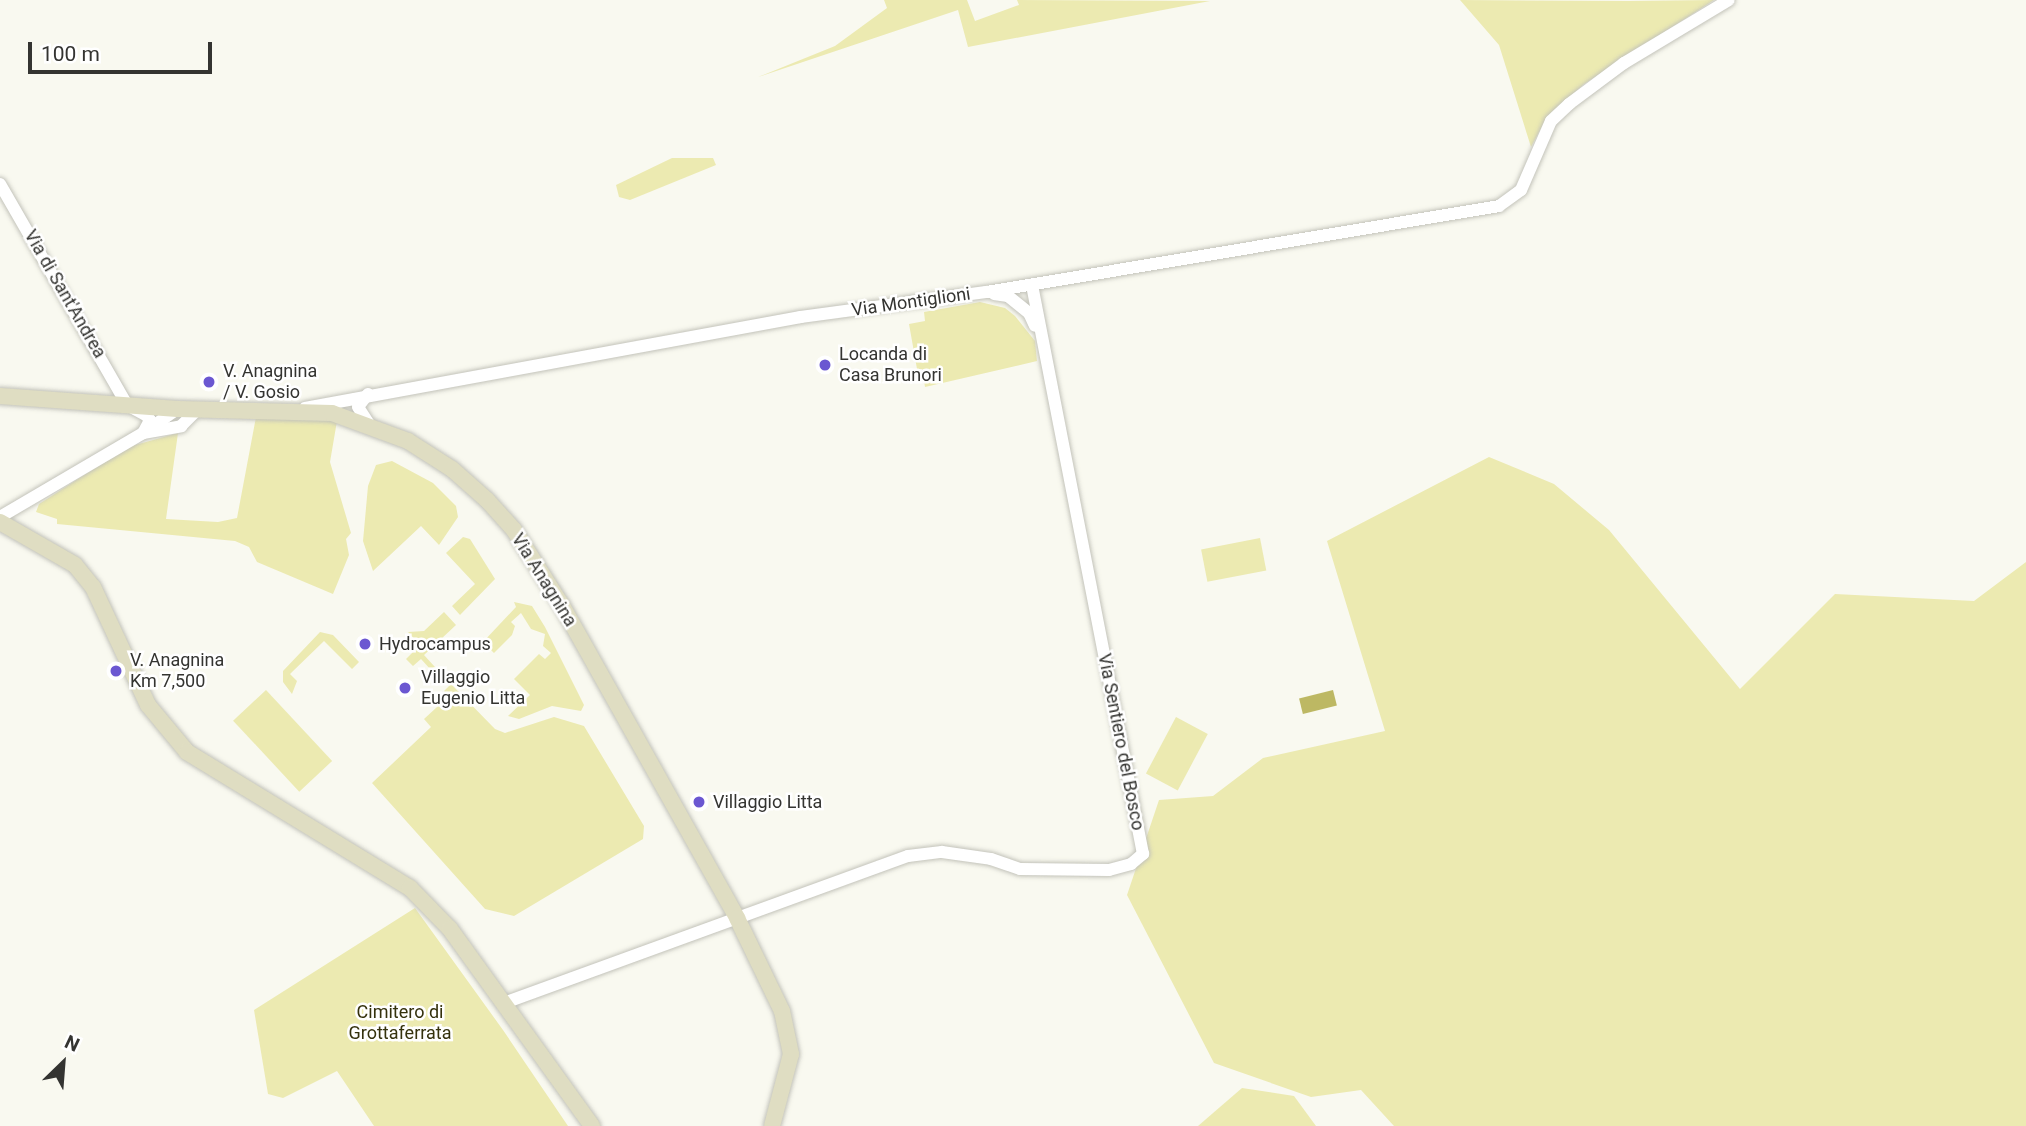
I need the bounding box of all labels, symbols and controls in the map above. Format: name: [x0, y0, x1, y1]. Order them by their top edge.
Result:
scale bar: [32, 28, 215, 72]
text: 100 m: [41, 42, 100, 66]
street label: Via di Sant'Andrea: [19, 226, 111, 362]
street label: Via Montiglioni: [850, 283, 972, 321]
place label: Locanda di Casa Brunori: [839, 344, 942, 386]
marker: Locanda di Casa Brunori: [817, 357, 833, 373]
place label: V. Anagnina / V. Gosio: [223, 361, 317, 404]
marker: V. Anagnina / V. Gosio: [201, 374, 217, 390]
street label: Via Anagnina: [507, 529, 581, 631]
place label: Hydrocampus: [379, 633, 491, 655]
marker: Hydrocampus: [357, 636, 373, 652]
place label: V. Anagnina Km 7,500: [130, 650, 224, 692]
street label: Via Sentiero del Bosco: [1093, 652, 1149, 832]
marker: V. Anagnina Km 7,500: [108, 663, 124, 679]
place label: Villaggio Eugenio Litta: [421, 667, 525, 710]
marker: Villaggio Eugenio Litta: [395, 678, 415, 698]
place label: Villaggio Litta: [713, 791, 822, 813]
marker: Villaggio Litta: [691, 794, 707, 810]
park label: Cimitero di Grottaferrata: [349, 1002, 451, 1044]
north arrow: [28, 1028, 98, 1098]
text: N: [61, 1030, 83, 1057]

